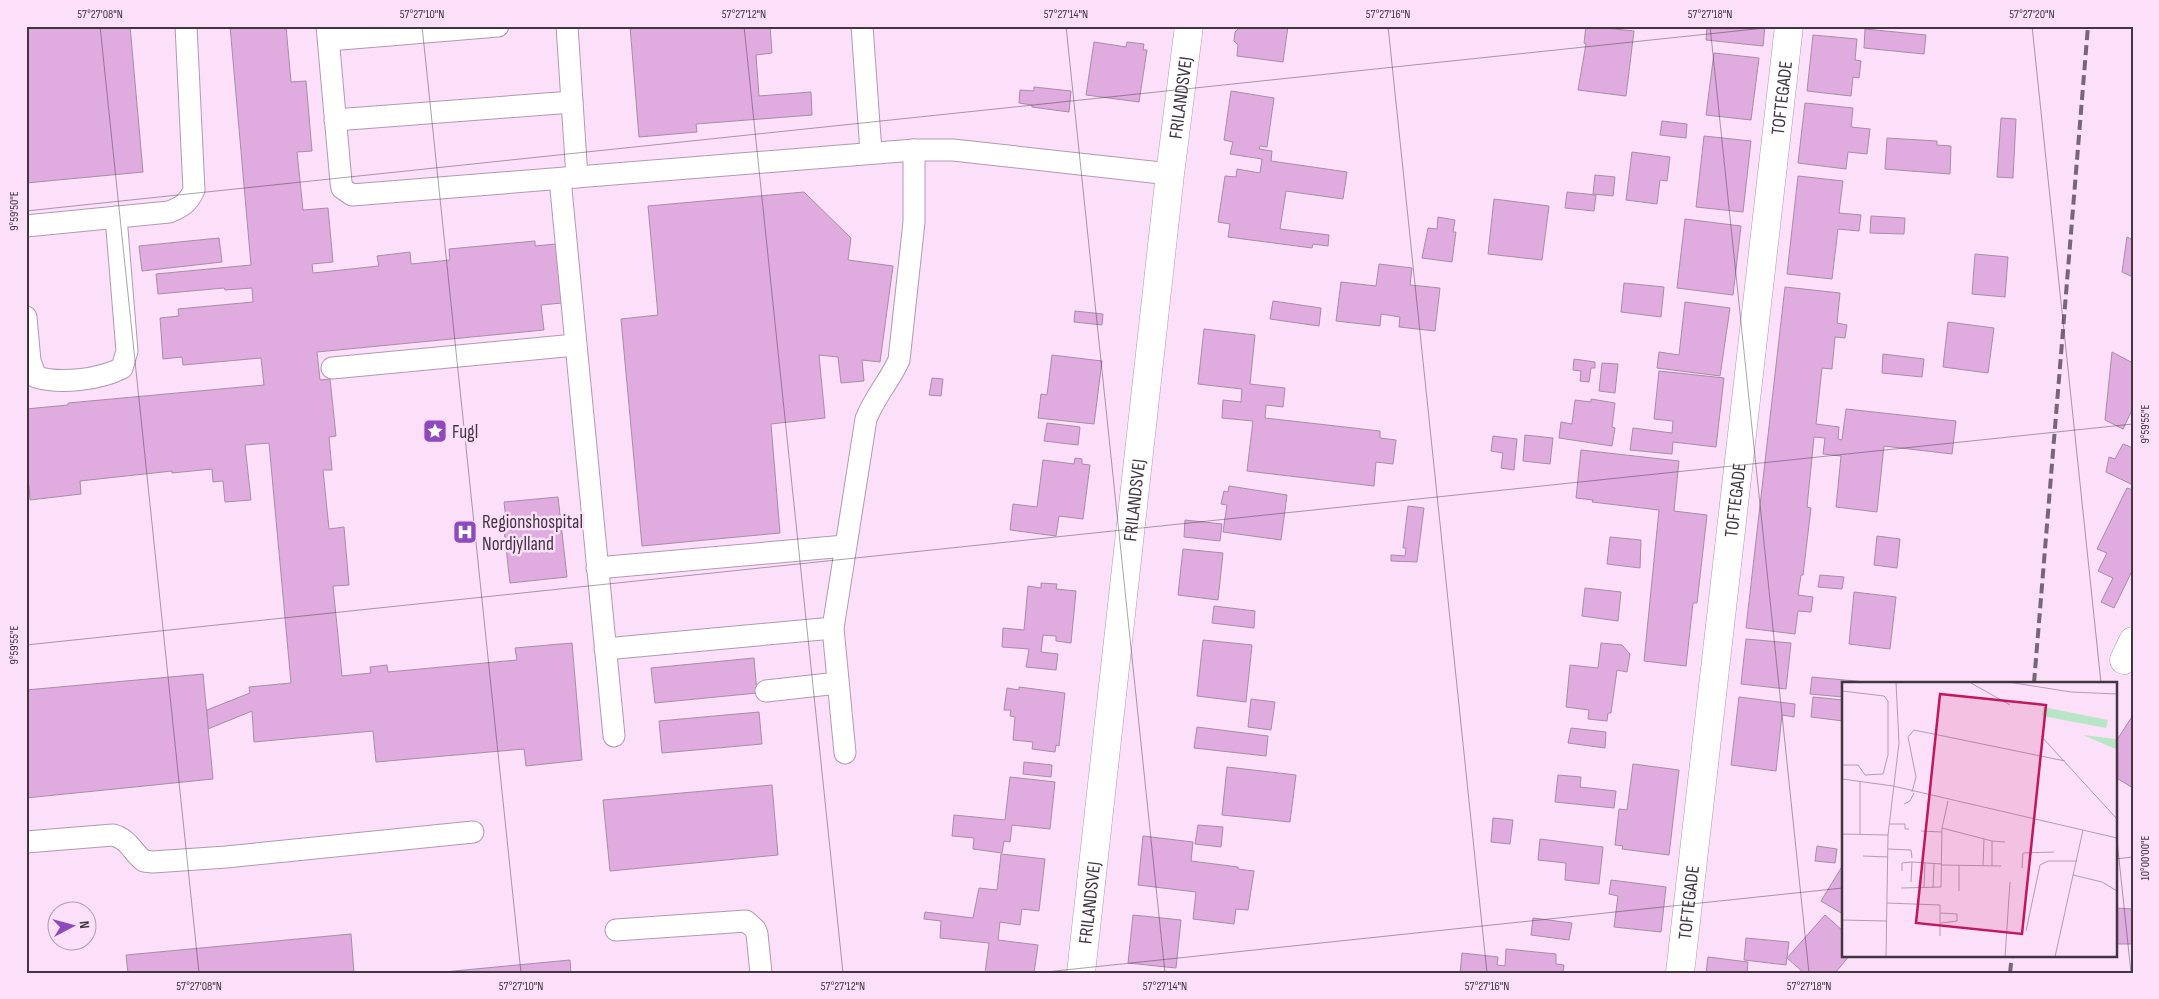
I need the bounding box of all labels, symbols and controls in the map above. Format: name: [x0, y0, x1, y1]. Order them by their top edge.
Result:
text: 57°27'08"N: [77, 7, 123, 22]
text: 57°27'10"N: [400, 7, 444, 22]
text: 57°27'12"N: [722, 7, 766, 22]
text: 57°27'14"N: [1044, 7, 1088, 22]
text: 57°27'16"N: [1366, 7, 1410, 22]
text: 57°27'18"N: [1688, 7, 1732, 22]
text: 57°27'20"N: [2009, 7, 2055, 22]
street label: FRILANDSVEJ: [1165, 55, 1198, 140]
street label: TOFTEGADE: [1767, 60, 1798, 136]
text: 9°59'50"E: [7, 191, 22, 231]
text: 9°59'55"E: [2138, 404, 2153, 443]
place icon: Fugl: [422, 418, 448, 444]
place label: Fugl: [452, 421, 478, 444]
street label: FRILANDSVEJ: [1119, 458, 1151, 543]
street label: TOFTEGADE: [1720, 462, 1752, 539]
place label: Regionshospital Nordjylland: [482, 511, 583, 556]
hospital icon: Regionshospital Nordjylland: [452, 519, 478, 545]
text: 9°59'55"E: [7, 625, 22, 664]
inset map: [1842, 682, 2116, 956]
text: 10°00'00"E: [2138, 836, 2153, 880]
street label: FRILANDSVEJ: [1074, 860, 1106, 945]
street label: TOFTEGADE: [1674, 864, 1705, 941]
north arrow: [48, 902, 98, 952]
text: N: [76, 920, 93, 929]
text: 57°27'08"N: [176, 979, 222, 994]
text: 57°27'10"N: [499, 979, 543, 994]
text: 57°27'12"N: [821, 979, 865, 994]
text: 57°27'14"N: [1143, 979, 1187, 994]
text: 57°27'16"N: [1465, 979, 1509, 994]
text: 57°27'18"N: [1787, 979, 1831, 994]

